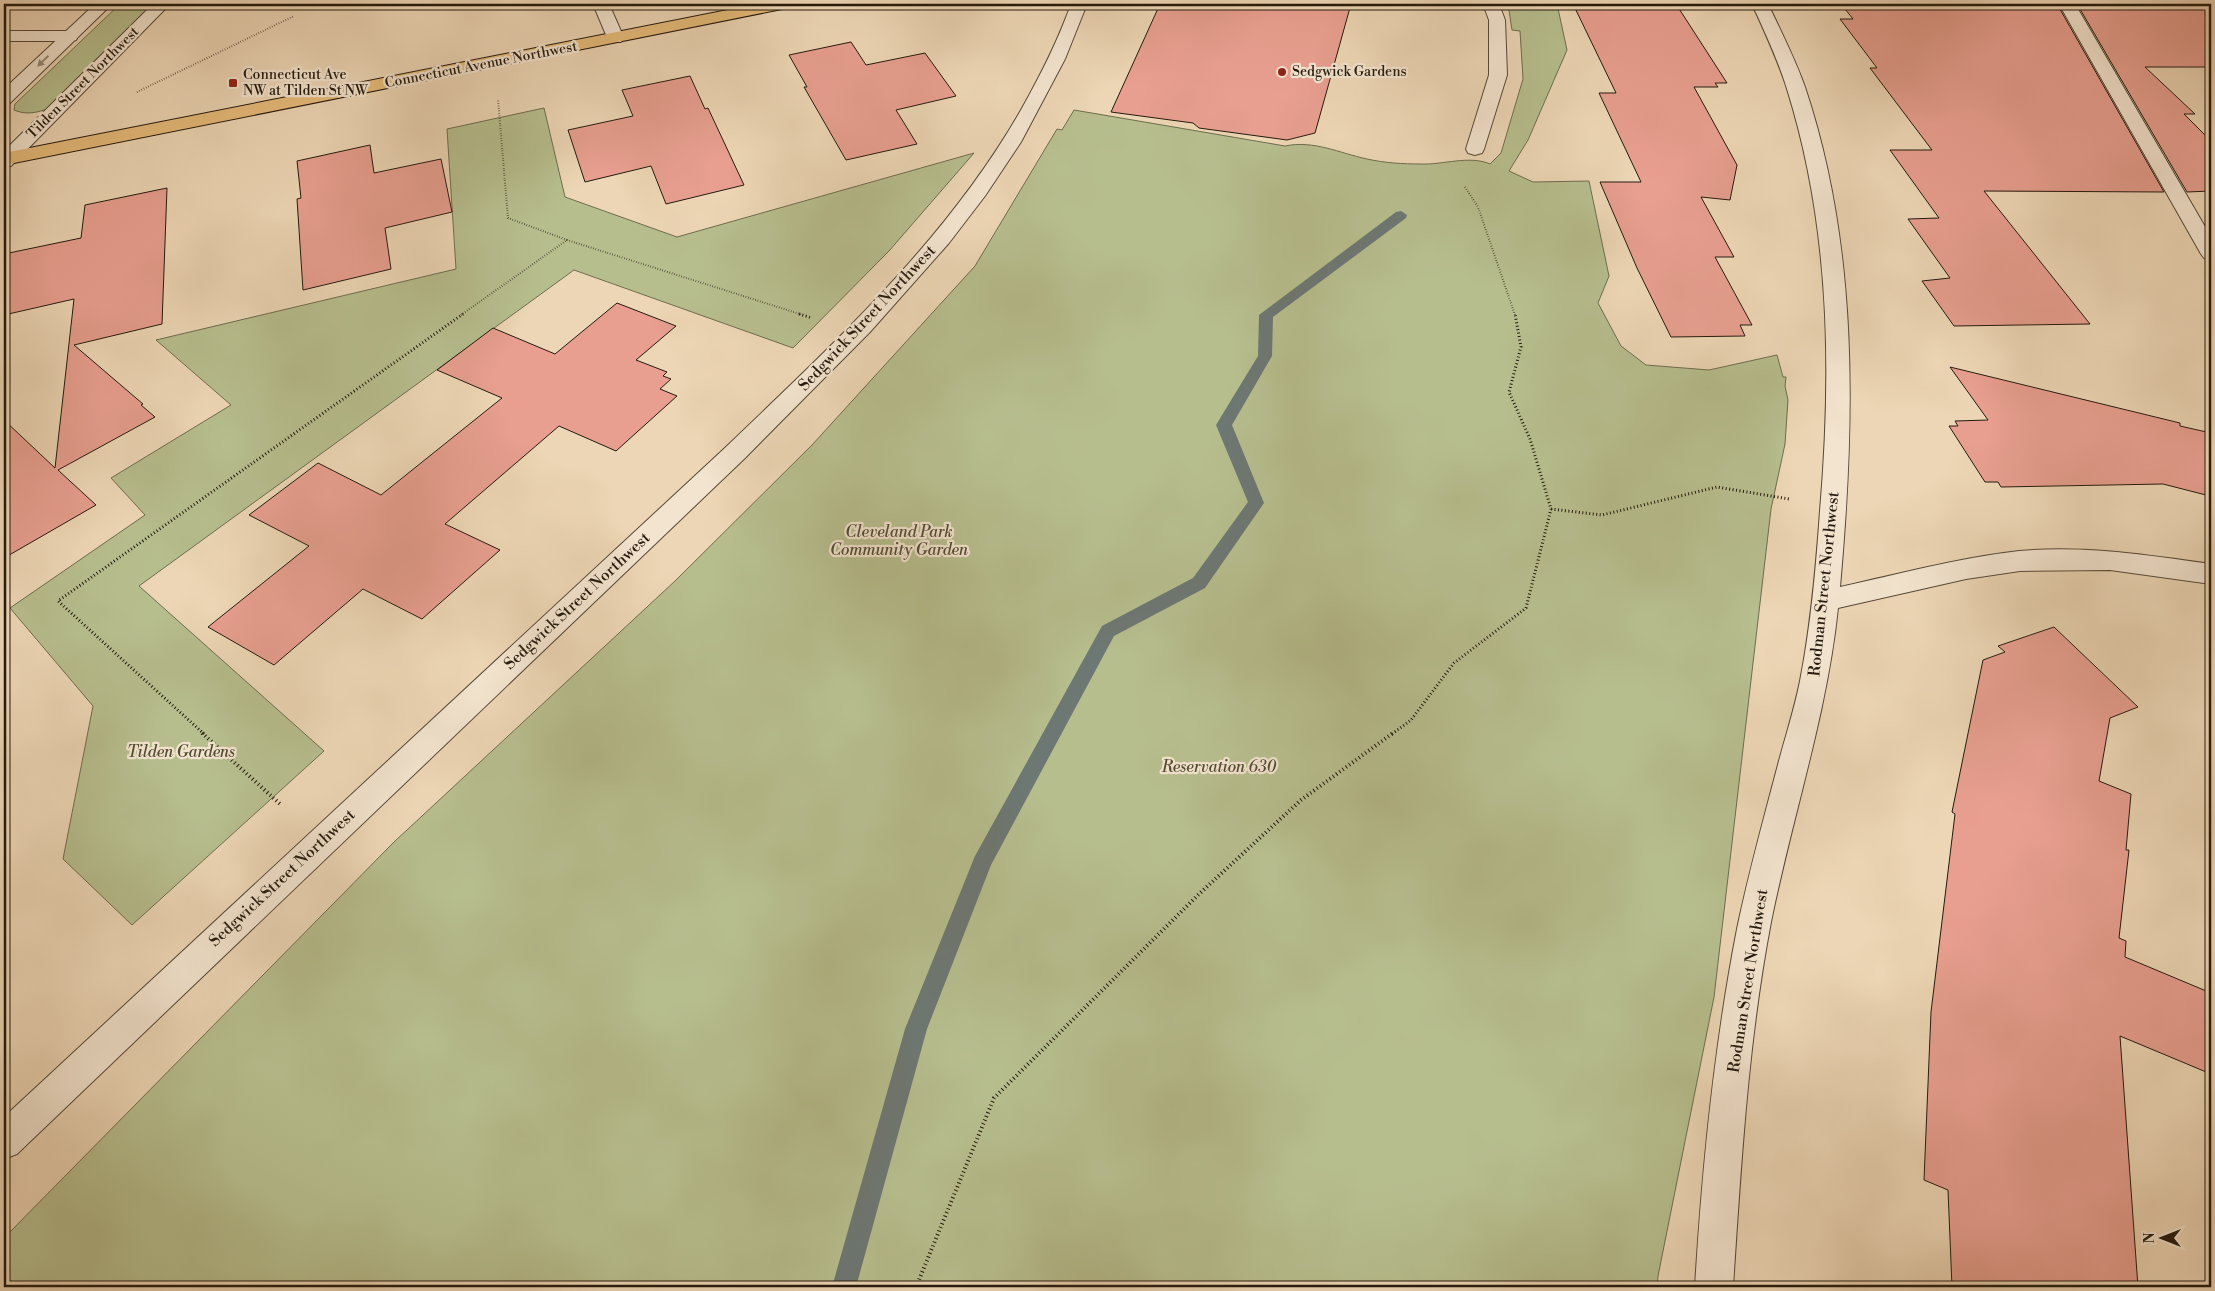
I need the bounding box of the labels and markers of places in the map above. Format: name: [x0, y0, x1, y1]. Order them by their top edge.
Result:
place label: Sedgwick Gardens: [1292, 63, 1407, 81]
place label: Connecticut Ave NW at Tilden St NW: [243, 66, 369, 100]
marker: Sedgwick Gardens: [1276, 66, 1288, 78]
marker: Connecticut Ave NW at Tilden St NW: [227, 77, 239, 89]

